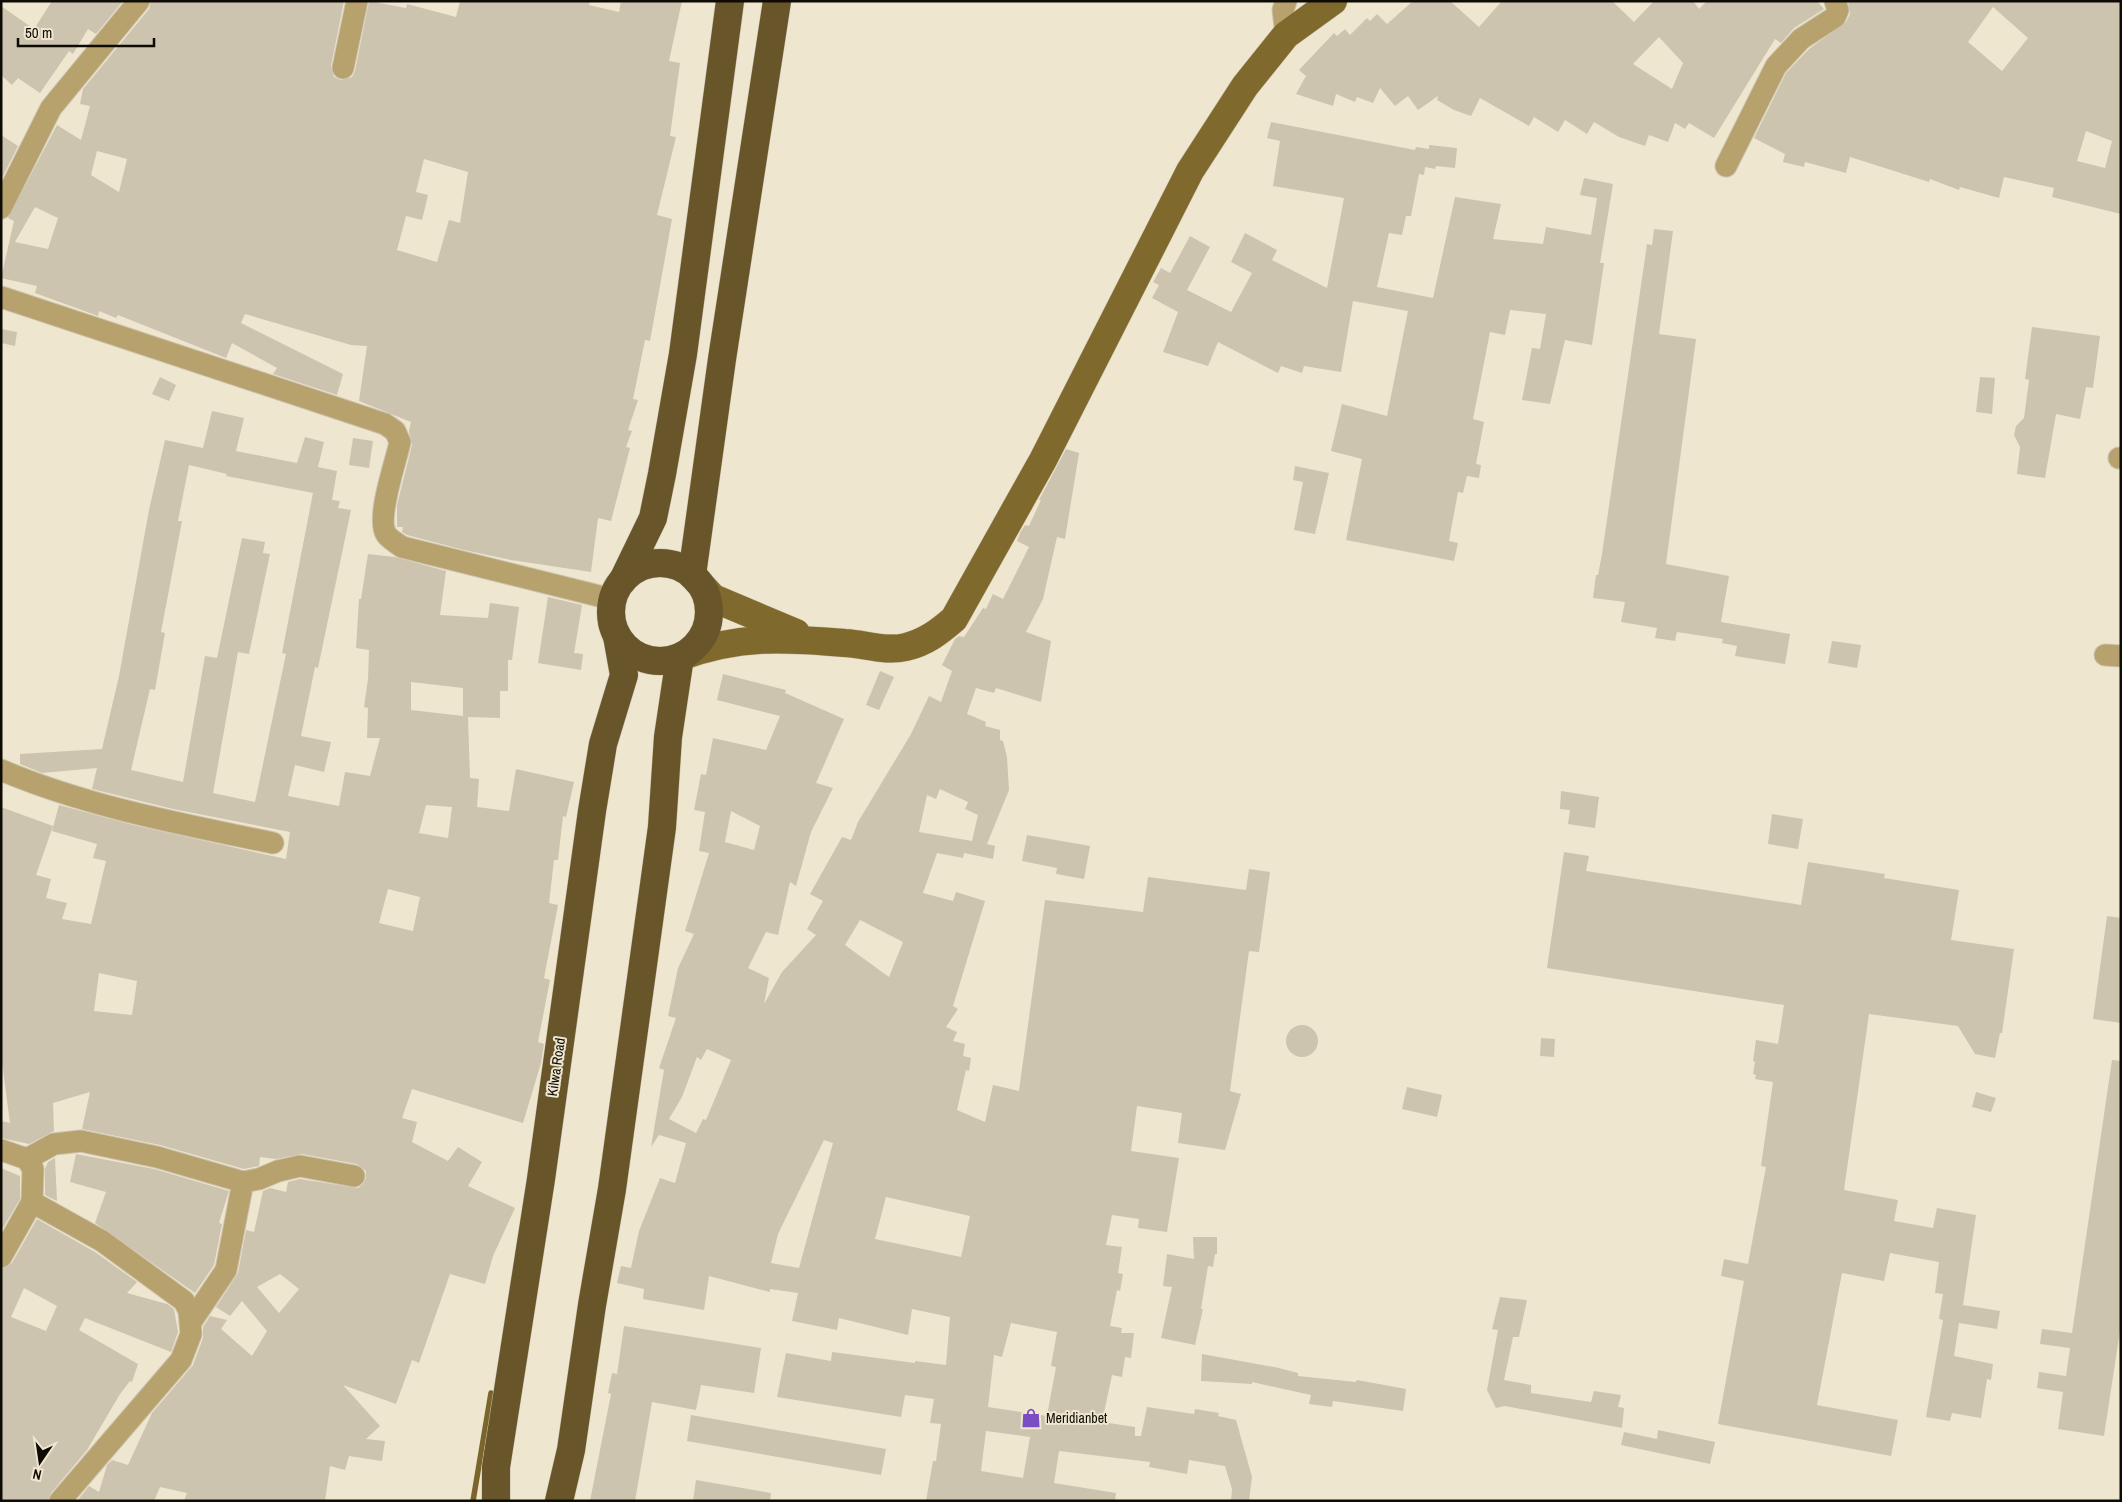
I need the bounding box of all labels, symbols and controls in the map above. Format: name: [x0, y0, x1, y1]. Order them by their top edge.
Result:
scale bar: [18, 15, 154, 47]
text: 50 m: [25, 22, 52, 43]
street label: Kilwa Road: [543, 1037, 569, 1097]
shop icon: Meridianbet: [1020, 1407, 1042, 1429]
place label: Meridianbet: [1046, 1409, 1107, 1427]
north arrow: [15, 1437, 65, 1487]
text: N: [31, 1465, 43, 1484]

